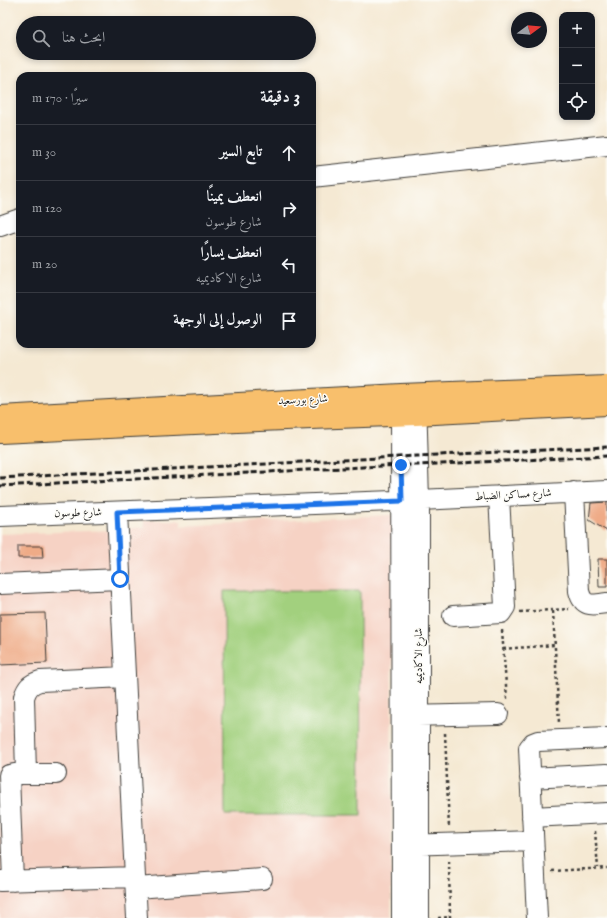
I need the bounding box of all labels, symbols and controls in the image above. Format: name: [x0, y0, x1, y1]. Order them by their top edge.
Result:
north arrow: [511, 12, 547, 48]
map controls: [559, 12, 595, 120]
button: +: [559, 12, 595, 48]
search box: [16, 16, 316, 60]
icon: search: [30, 27, 52, 49]
text: ابحث هنا: [62, 28, 105, 47]
button: −: [559, 48, 595, 84]
button: locate: [559, 84, 595, 120]
text: 3 دقيقة: [260, 87, 300, 108]
text: سيرًا · 170 m: [32, 90, 88, 107]
text: تابع السير: [220, 142, 262, 161]
icon: ahead: [278, 142, 300, 164]
text: 30 m: [32, 144, 56, 161]
text: انعطف يمينًا: [206, 187, 262, 206]
icon: right: [278, 198, 300, 220]
text: 120 m: [32, 200, 62, 217]
text: شارع طوسون: [205, 214, 262, 231]
text: انعطف يسارًا: [200, 243, 262, 262]
icon: left: [278, 254, 300, 276]
text: 20 m: [32, 256, 57, 273]
text: شارع الاكاديميه: [196, 270, 262, 287]
text: الوصول إلى الوجهة: [173, 310, 262, 329]
icon: arrive: [278, 310, 300, 332]
street label: شارع بورسعيد: [278, 392, 328, 410]
route end: [392, 456, 410, 474]
street label: شارع مساكن الضباط: [474, 486, 552, 506]
street label: شارع طوسون: [54, 505, 102, 523]
route start: [111, 570, 129, 588]
street label: شارع الاكاديميه: [412, 628, 428, 684]

